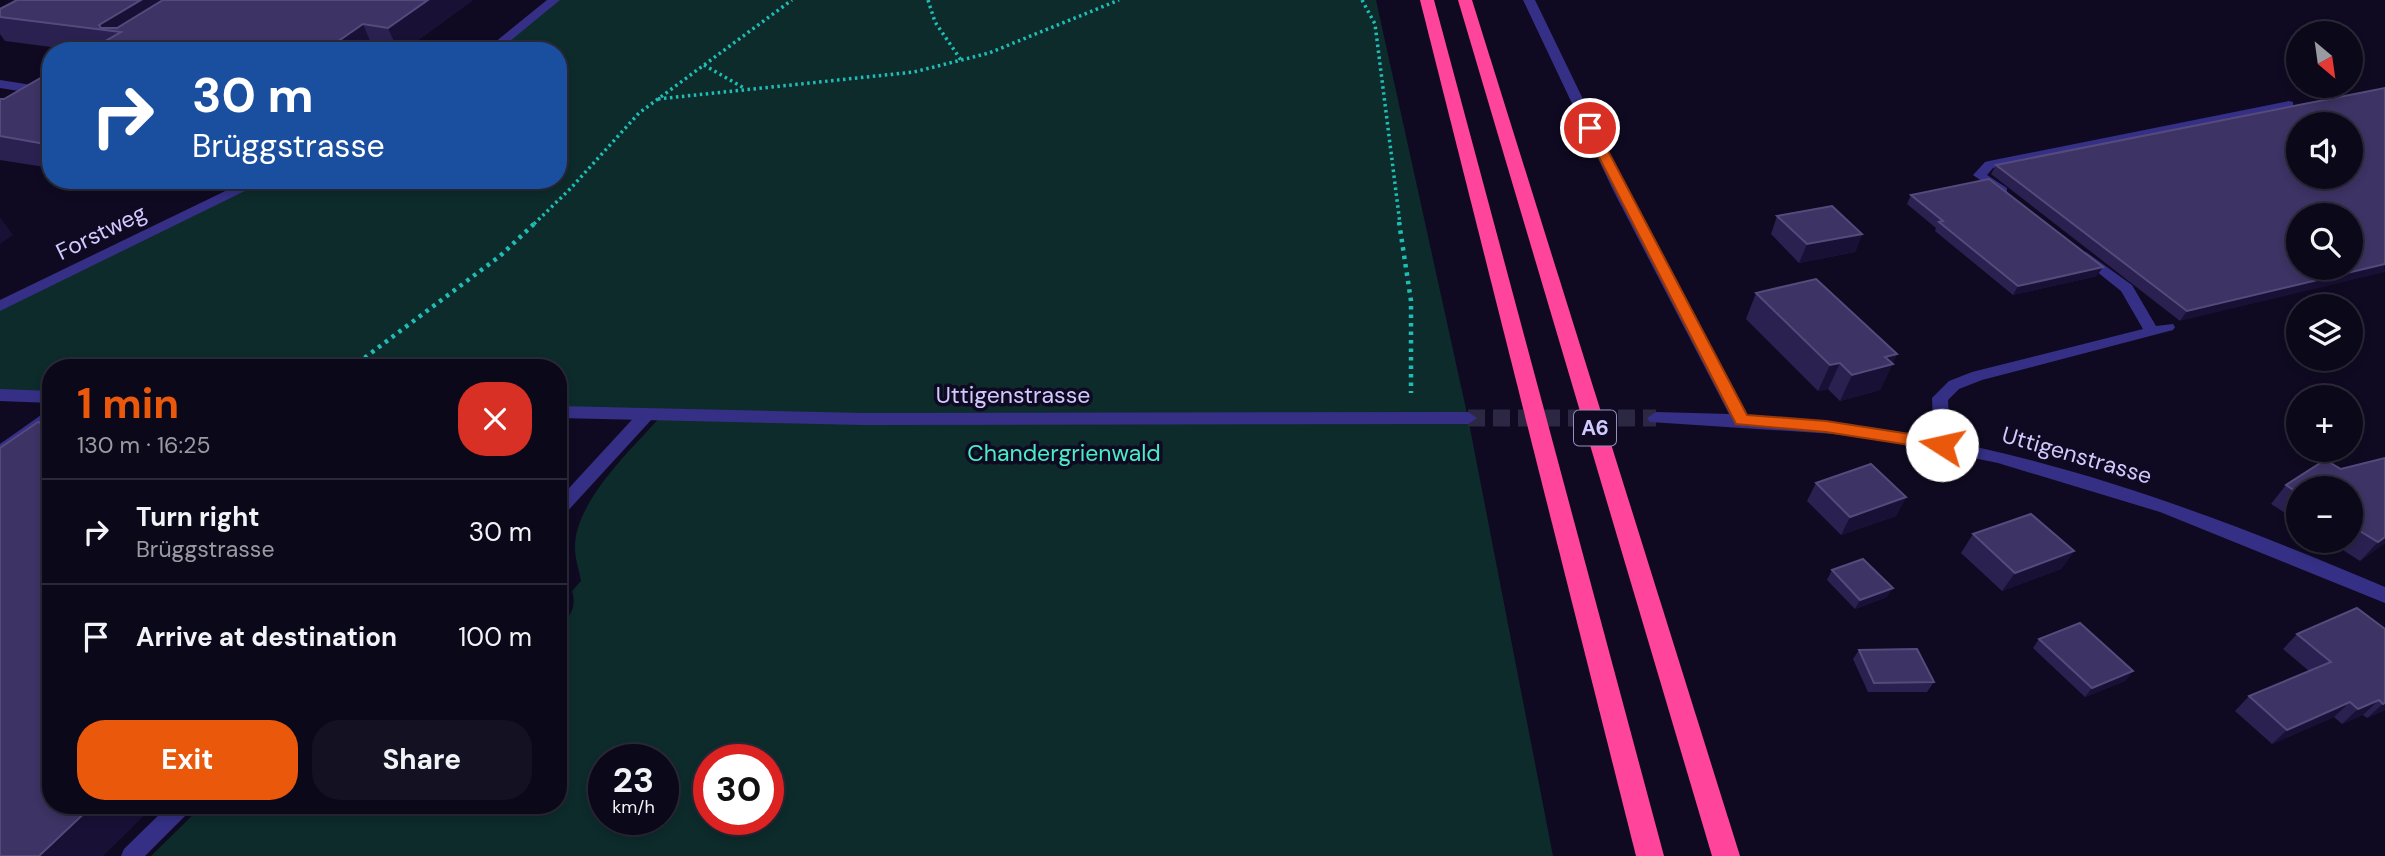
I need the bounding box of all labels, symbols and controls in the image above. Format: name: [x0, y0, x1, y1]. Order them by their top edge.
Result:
north arrow: [2286, 21, 2362, 98]
map controls: [2286, 21, 2363, 553]
text: 30 m: [192, 63, 314, 127]
icon: right: [77, 70, 168, 161]
pin: [1560, 98, 1620, 158]
icon: arrive: [1571, 109, 1609, 147]
button: sound: [2286, 112, 2363, 189]
text: Brüggstrasse: [192, 125, 385, 167]
street label: Forstweg: [51, 197, 151, 267]
button: search: [2286, 203, 2363, 280]
button: layers: [2286, 294, 2363, 371]
text: 1 min: [77, 376, 179, 431]
street label: Uttigenstrasse: [936, 380, 1090, 410]
button: close: [458, 382, 532, 456]
button: +: [2286, 385, 2363, 462]
position arrow: [1905, 408, 1979, 482]
road number: A6: [1574, 410, 1616, 446]
street label: Uttigenstrasse: [1999, 419, 2155, 491]
text: 130 m · 16:25: [77, 430, 210, 460]
park label: Chandergrienwald: [967, 438, 1161, 468]
button: −: [2286, 476, 2363, 553]
text: Turn right: [136, 500, 260, 534]
icon: right: [77, 513, 115, 551]
text: 30 m: [469, 515, 532, 549]
text: Brüggstrasse: [136, 534, 274, 564]
icon: arrive: [77, 618, 115, 656]
text: Arrive at destination: [136, 620, 397, 654]
text: 100 m: [458, 620, 532, 654]
button: Exit: [77, 720, 298, 800]
button: Share: [312, 720, 532, 800]
speed limit sign: 30: [693, 744, 784, 835]
text: 23: [613, 757, 654, 803]
text: km/h: [612, 795, 655, 819]

